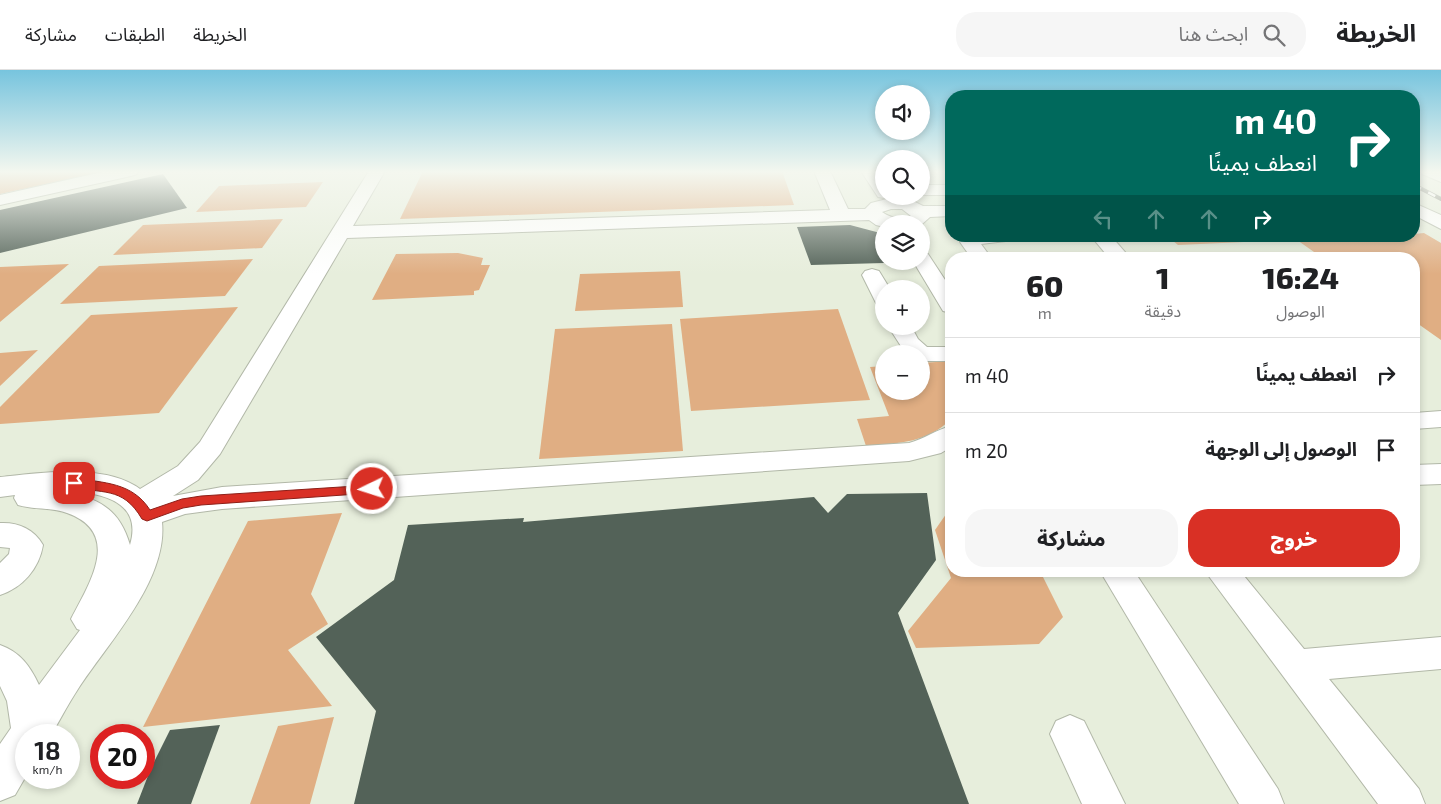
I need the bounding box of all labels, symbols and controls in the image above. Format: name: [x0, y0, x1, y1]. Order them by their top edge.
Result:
search box: [956, 12, 1306, 57]
text: الخريطة: [1336, 18, 1416, 47]
icon: search: [1260, 21, 1288, 49]
text: ابحث هنا: [1179, 22, 1248, 45]
text: مشاركة: [25, 23, 77, 45]
text: الطبقات: [105, 23, 165, 45]
text: الخريطة: [193, 23, 247, 45]
map controls: [875, 85, 930, 400]
button: sound: [875, 85, 930, 140]
text: 40 m: [1234, 99, 1317, 141]
icon: right: [1335, 110, 1400, 175]
text: انعطف يمينًا: [1208, 149, 1317, 175]
button: search: [875, 150, 930, 205]
icon: left: [1089, 205, 1117, 233]
icon: ahead: [1142, 205, 1170, 233]
icon: ahead: [1195, 205, 1223, 233]
icon: right: [1248, 205, 1276, 233]
button: layers: [875, 215, 930, 270]
text: 1: [1156, 259, 1170, 295]
text: 16:24: [1262, 259, 1339, 295]
text: 60: [1026, 267, 1063, 303]
button: +: [875, 280, 930, 335]
text: دقيقة: [1145, 301, 1181, 320]
text: الوصول: [1276, 301, 1325, 320]
text: m: [1038, 303, 1052, 322]
button: −: [875, 345, 930, 400]
icon: right: [1372, 361, 1400, 389]
text: انعطف يمينًا: [1256, 362, 1357, 385]
text: 40 m: [965, 364, 1009, 387]
icon: arrive: [1372, 436, 1400, 464]
text: الوصول إلى الوجهة: [1205, 437, 1357, 460]
text: 20 m: [965, 439, 1008, 462]
pin: [53, 462, 95, 504]
position arrow: [345, 462, 397, 514]
icon: arrive: [60, 469, 88, 497]
button: مشاركة: [965, 509, 1178, 567]
button: خروج: [1188, 509, 1400, 567]
speed limit sign: 20: [90, 724, 155, 789]
text: 18: [34, 735, 61, 765]
text: km/h: [33, 762, 62, 776]

